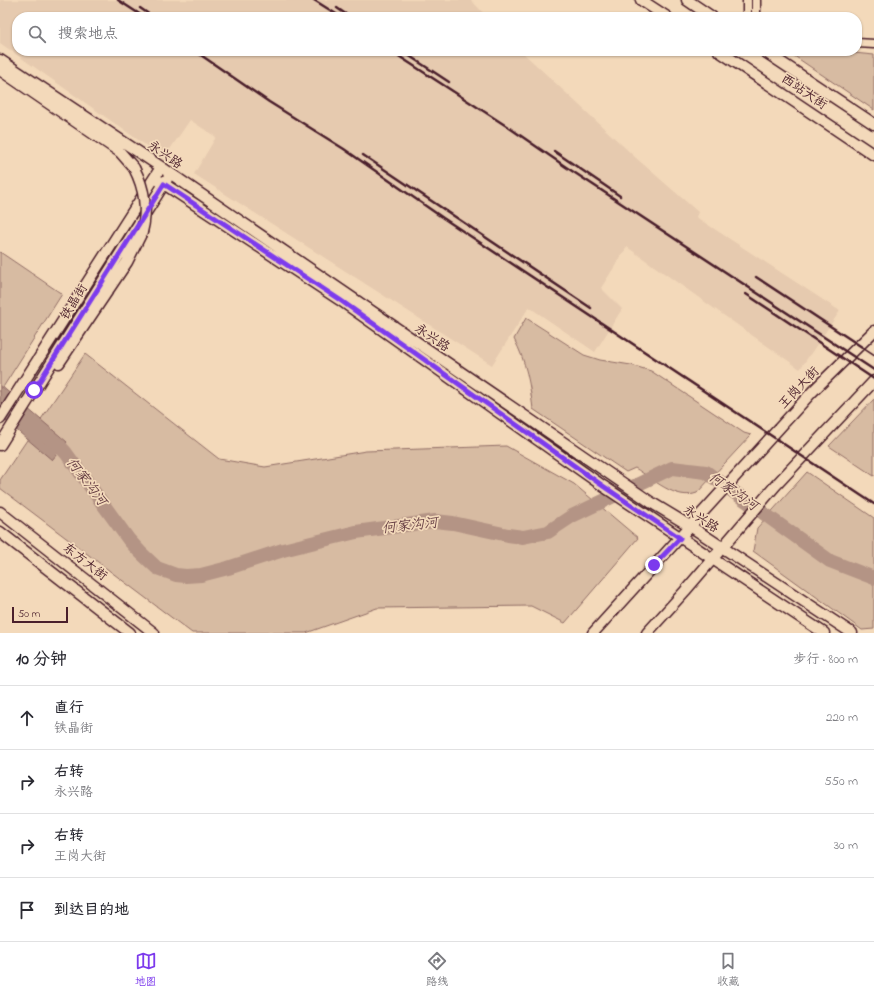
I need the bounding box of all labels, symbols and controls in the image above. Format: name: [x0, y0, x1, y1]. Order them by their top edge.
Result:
search box: [12, 12, 862, 56]
icon: search: [26, 23, 48, 45]
text: 搜索地点: [58, 23, 118, 45]
street label: 西站大街: [777, 70, 831, 114]
street label: 永兴路: [144, 136, 186, 174]
street label: 铁晶街: [56, 280, 92, 324]
street label: 永兴路: [411, 319, 453, 357]
street label: 王岗大街: [774, 363, 824, 413]
route start: [25, 381, 43, 399]
water label: 何家沟河: [61, 453, 112, 512]
water label: 何家沟河: [704, 467, 764, 518]
street label: 永兴路: [679, 500, 723, 538]
water label: 何家沟河: [381, 512, 441, 539]
street label: 东方大街: [59, 539, 111, 585]
route end: [645, 556, 663, 574]
scale bar: [12, 605, 68, 624]
text: 50 m: [18, 606, 40, 622]
text: 10 分钟: [16, 647, 67, 672]
text: 步行 · 800 m: [793, 650, 858, 669]
text: 直行: [54, 697, 84, 719]
icon: ahead: [16, 707, 38, 729]
text: 220 m: [826, 708, 858, 727]
text: 铁晶街: [54, 719, 93, 738]
text: 右转: [54, 761, 84, 783]
icon: right: [16, 771, 38, 793]
text: 550 m: [824, 772, 858, 791]
text: 永兴路: [54, 783, 93, 802]
text: 右转: [54, 825, 84, 847]
icon: right: [16, 835, 38, 857]
text: 30 m: [834, 836, 858, 855]
text: 王岗大街: [54, 847, 106, 866]
icon: arrive: [16, 899, 38, 921]
text: 到达目的地: [54, 899, 129, 921]
tab: 地图: [135, 950, 157, 990]
tab: 路线: [426, 950, 448, 990]
tab: 收藏: [717, 950, 739, 990]

